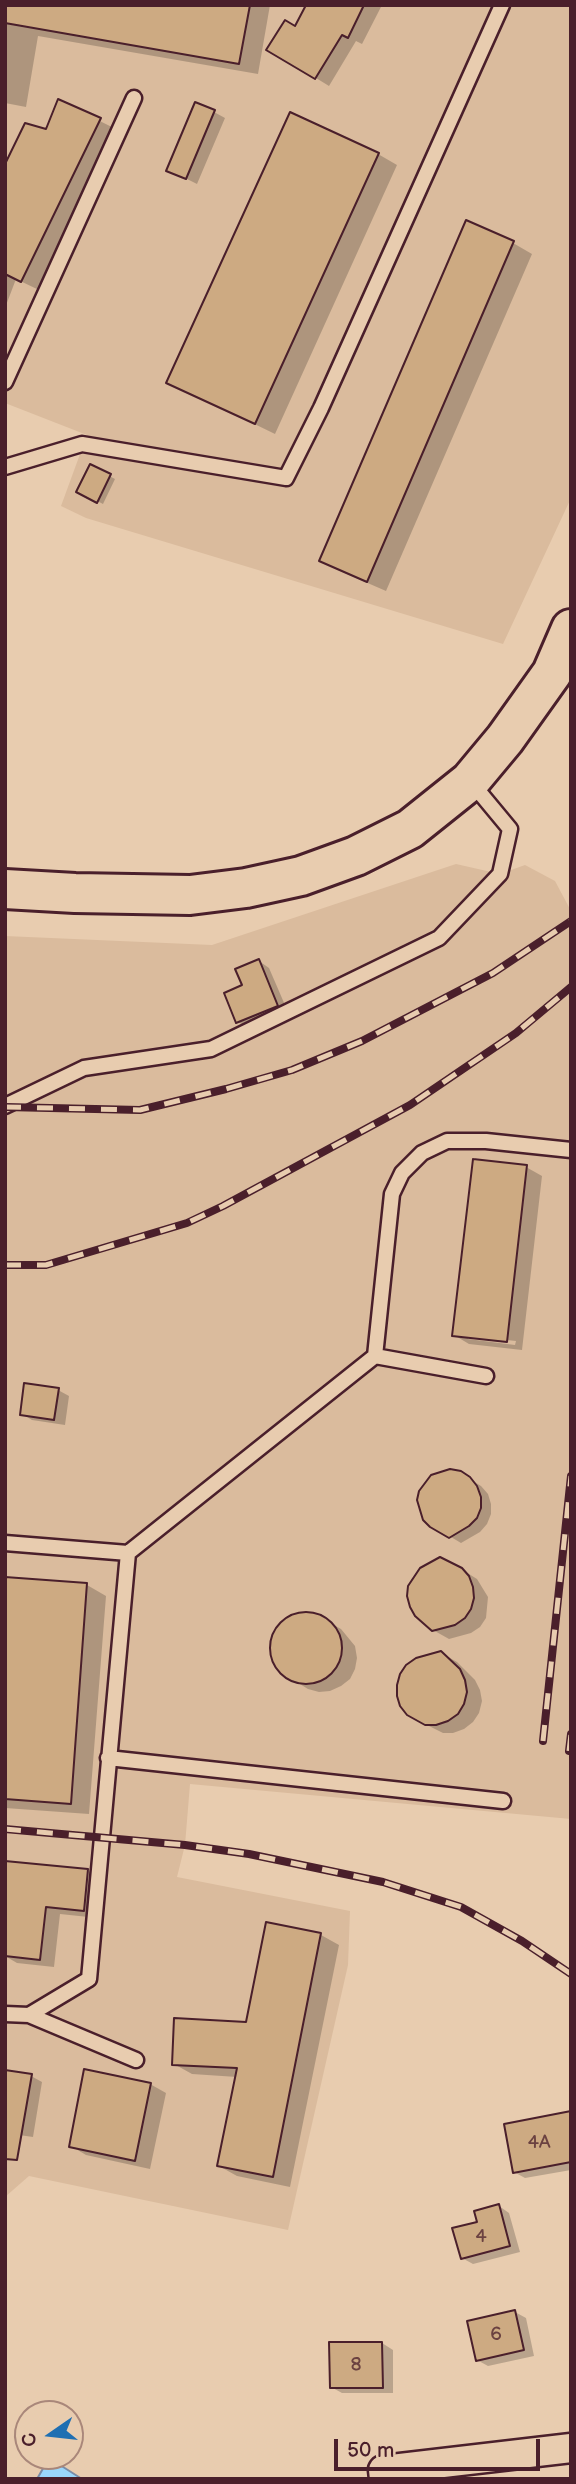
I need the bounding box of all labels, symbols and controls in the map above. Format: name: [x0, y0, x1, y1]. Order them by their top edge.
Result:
house number: 4А: [527, 2132, 551, 2154]
house number: 4: [475, 2226, 487, 2248]
house number: 6: [490, 2324, 502, 2346]
house number: 8: [350, 2354, 362, 2376]
north arrow: [14, 2400, 84, 2470]
scale bar: [338, 2424, 544, 2468]
text: С: [17, 2431, 43, 2449]
text: 50 m: [347, 2438, 394, 2463]

